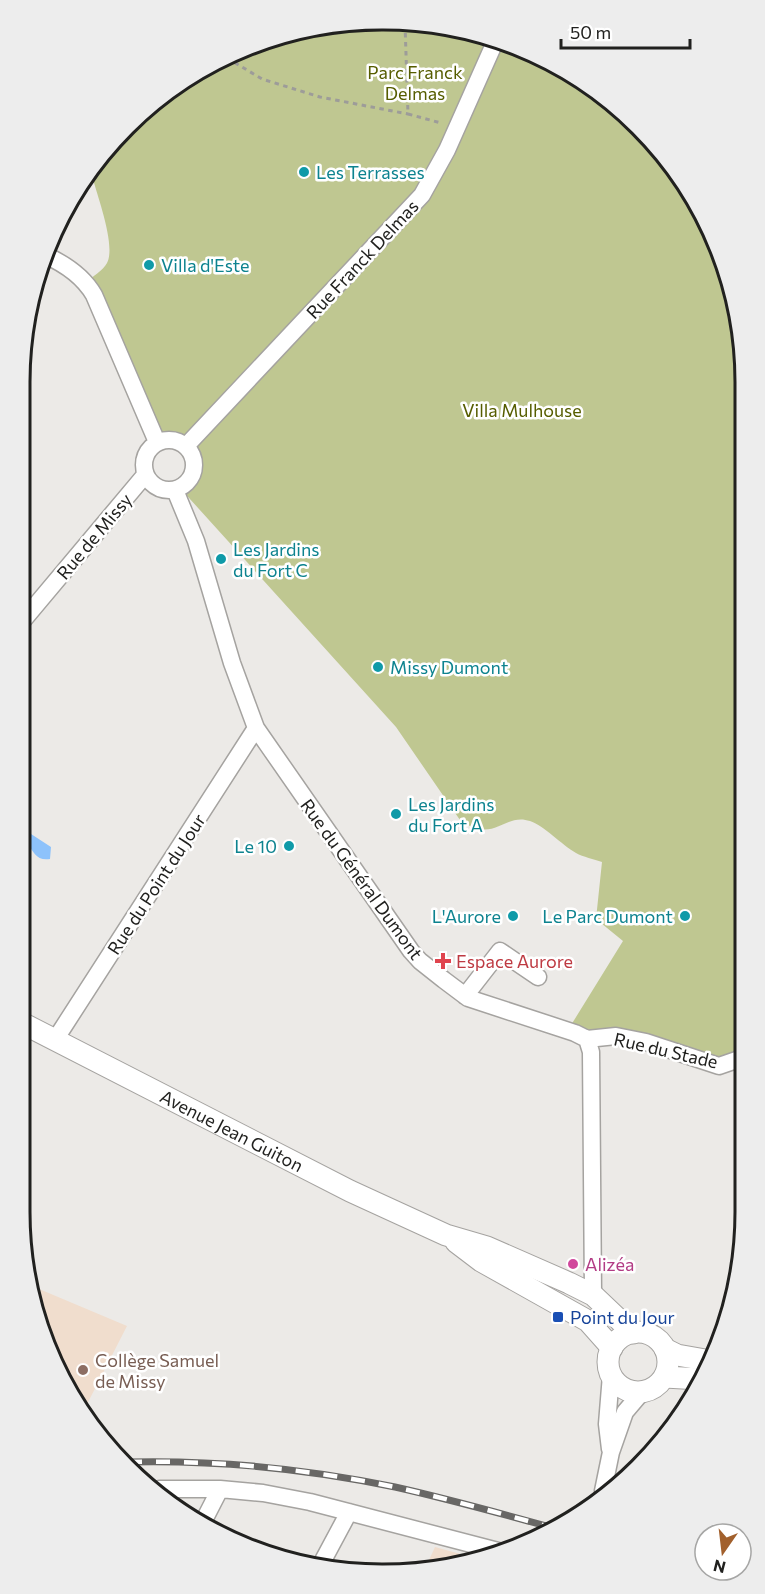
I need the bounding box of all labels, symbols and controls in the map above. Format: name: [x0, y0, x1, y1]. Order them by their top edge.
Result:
scale bar: [561, 12, 690, 50]
text: 50 m: [570, 21, 611, 43]
park label: Parc Franck Delmas: [367, 61, 463, 104]
place label: Les Terrasses: [316, 161, 425, 183]
marker: Les Terrasses: [297, 165, 311, 179]
street label: Rue Franck Delmas: [301, 195, 423, 323]
place label: Villa d'Este: [161, 254, 250, 276]
marker: Villa d'Este: [142, 258, 156, 272]
park label: Villa Mulhouse: [462, 399, 582, 421]
street label: Rue de Missy: [52, 488, 136, 584]
place label: Les Jardins du Fort C: [233, 538, 320, 581]
marker: Les Jardins du Fort C: [214, 552, 228, 566]
place label: Missy Dumont: [390, 656, 508, 678]
marker: Missy Dumont: [371, 660, 385, 674]
place label: Les Jardins du Fort A: [408, 793, 495, 836]
street label: Rue du Général Dumont: [296, 794, 428, 964]
marker: Les Jardins du Fort A: [389, 807, 403, 821]
street label: Rue du Point du Jour: [102, 809, 210, 959]
place label: Le 10: [234, 835, 277, 857]
marker: Le 10: [282, 839, 296, 853]
place label: L'Aurore: [432, 905, 501, 927]
place label: Le Parc Dumont: [542, 905, 673, 927]
marker: L'Aurore: [506, 909, 520, 923]
marker: Le Parc Dumont: [678, 909, 692, 923]
place label: Espace Aurore: [456, 950, 573, 972]
marker: Espace Aurore: [434, 952, 452, 970]
street label: Rue du Stade: [612, 1027, 720, 1073]
street label: Avenue Jean Guiton: [157, 1085, 307, 1176]
place label: Alizéa: [585, 1253, 634, 1275]
marker: Alizéa: [566, 1257, 580, 1271]
place label: Point du Jour: [570, 1306, 675, 1328]
marker: Point du Jour: [551, 1310, 565, 1324]
place label: Collège Samuel de Missy: [95, 1349, 219, 1392]
marker: Collège Samuel de Missy: [76, 1363, 90, 1377]
north arrow: [693, 1522, 753, 1582]
text: N: [711, 1556, 727, 1578]

